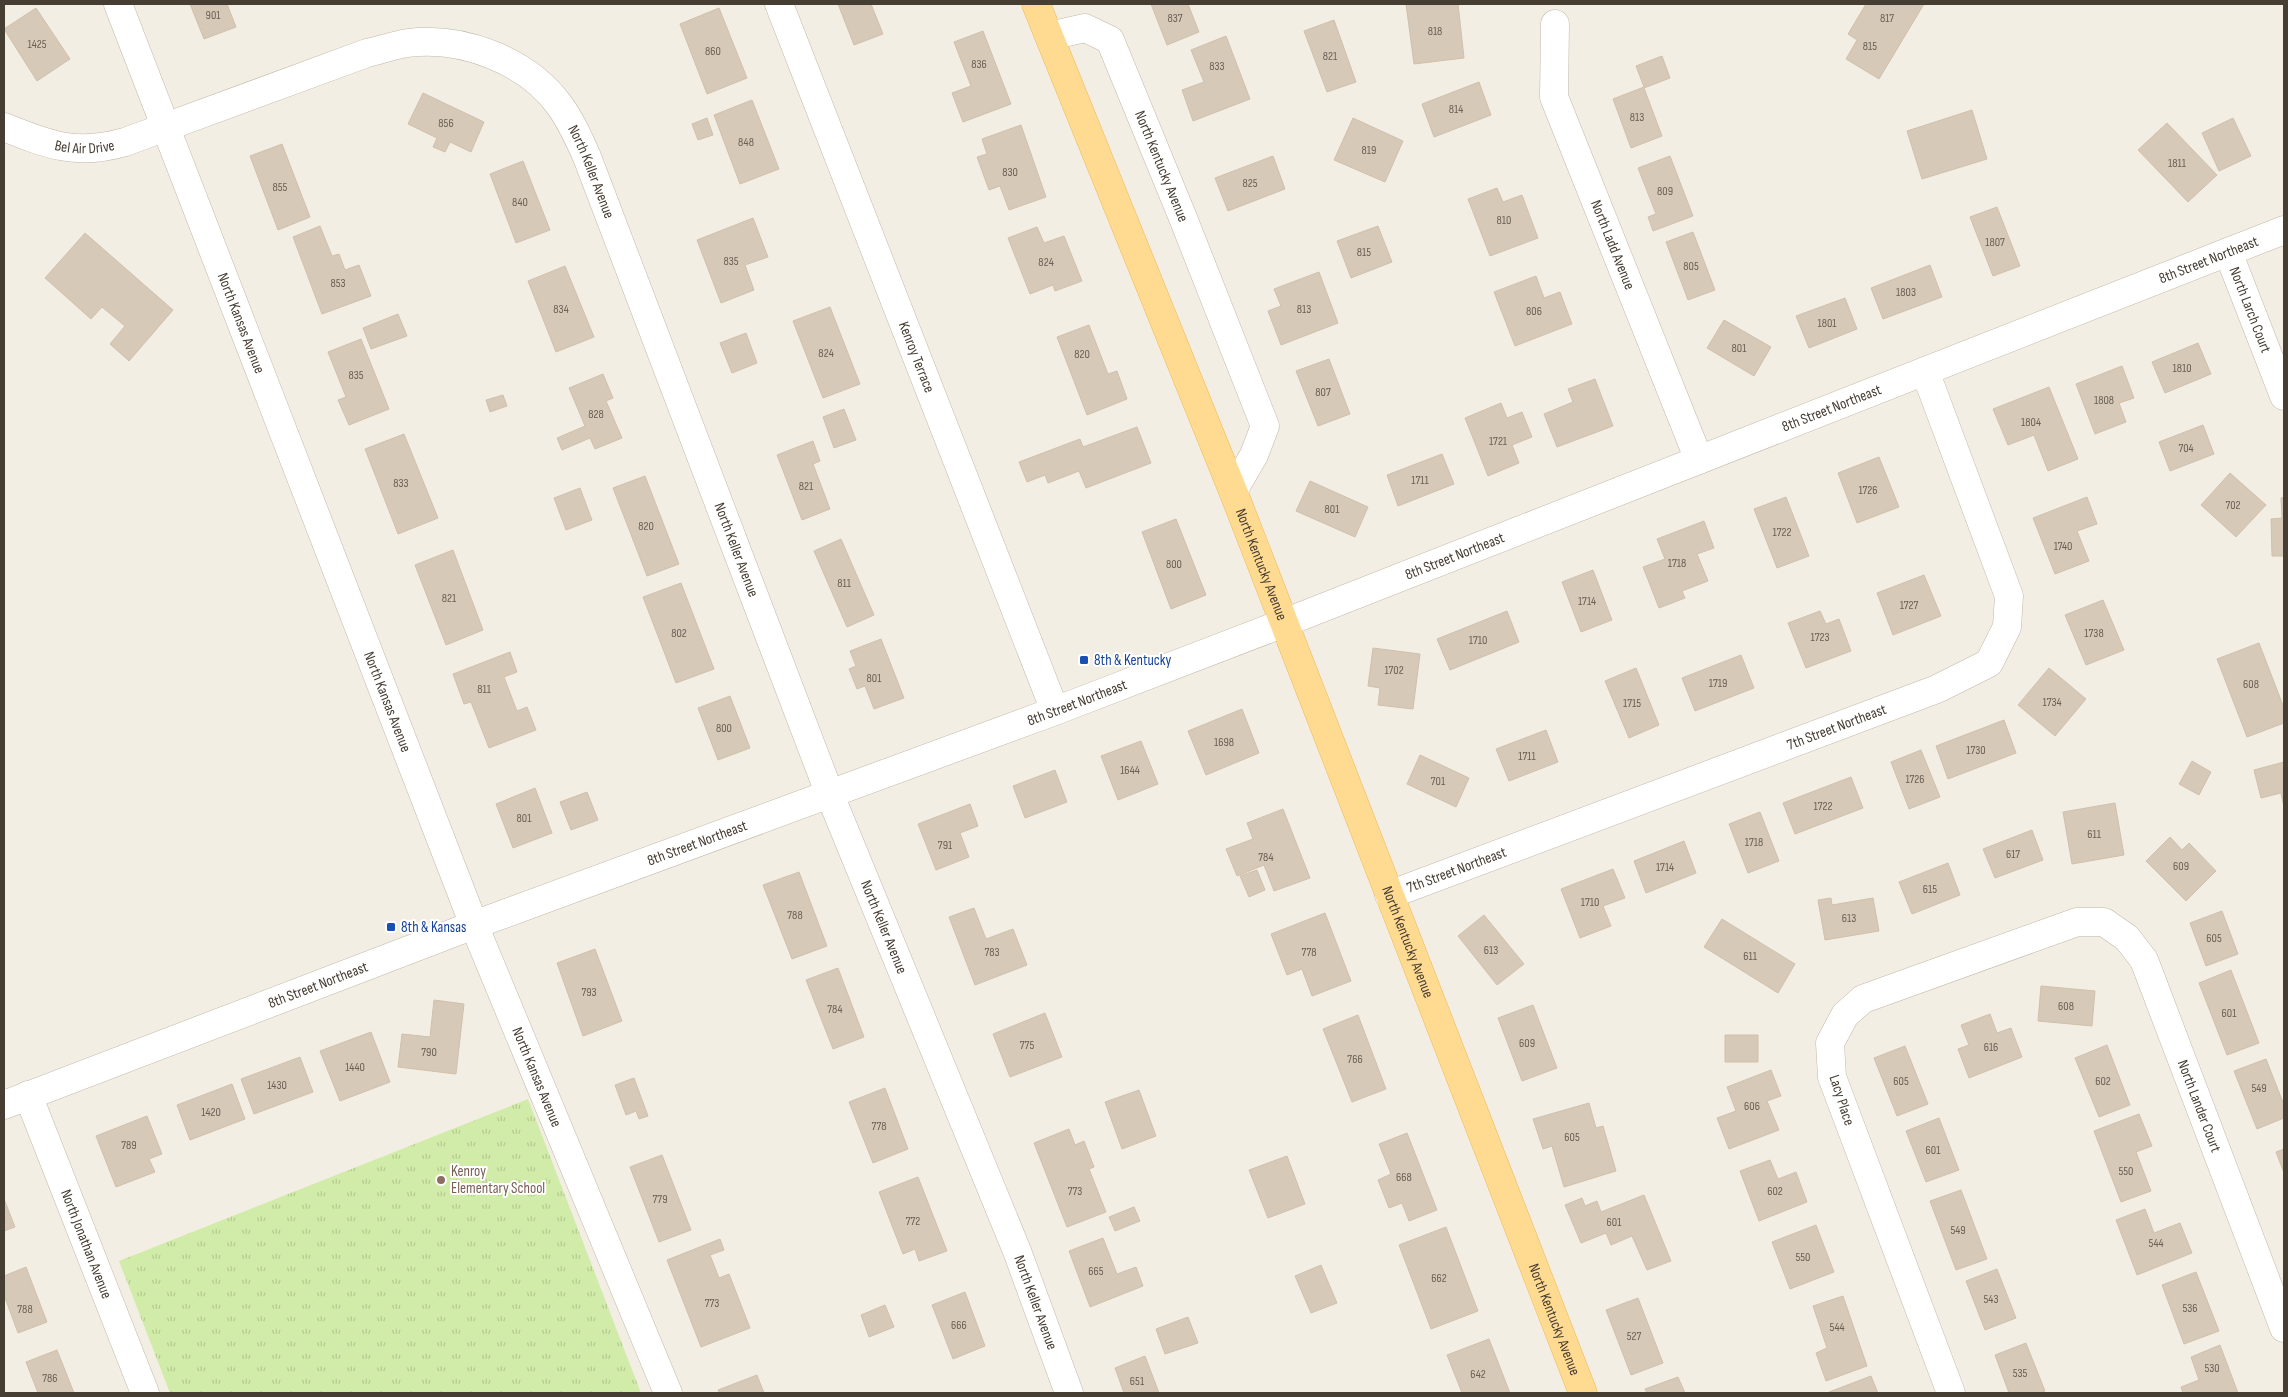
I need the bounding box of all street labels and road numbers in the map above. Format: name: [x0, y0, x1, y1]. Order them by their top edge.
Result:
street label: North Kentucky Avenue: [1130, 108, 1193, 225]
street label: North Keller Avenue: [563, 122, 619, 221]
street label: Bel Air Drive: [53, 136, 116, 158]
street label: North Ladd Avenue: [1586, 197, 1639, 292]
street label: 8th Street Northeast: [2156, 232, 2261, 288]
street label: North Larch Court: [2225, 264, 2275, 356]
street label: North Kansas Avenue: [213, 270, 269, 376]
street label: Kenroy Terrace: [894, 319, 939, 395]
street label: 8th Street Northeast: [1779, 380, 1884, 436]
street label: North Keller Avenue: [710, 500, 763, 600]
street label: North Kentucky Avenue: [1231, 506, 1291, 623]
street label: 8th Street Northeast: [1402, 528, 1508, 585]
street label: North Kansas Avenue: [359, 649, 415, 755]
street label: 8th Street Northeast: [1025, 675, 1130, 730]
street label: 7th Street Northeast: [1784, 700, 1889, 755]
street label: 8th Street Northeast: [645, 816, 750, 870]
street label: 7th Street Northeast: [1404, 843, 1509, 897]
street label: North Keller Avenue: [856, 878, 911, 977]
street label: North Kentucky Avenue: [1377, 883, 1438, 1001]
street label: 8th Street Northeast: [265, 957, 371, 1013]
street label: North Kansas Avenue: [507, 1025, 566, 1130]
street label: North Lander Court: [2173, 1057, 2225, 1155]
street label: Lacy Place: [1824, 1072, 1859, 1128]
street label: North Jonathan Avenue: [56, 1187, 116, 1301]
street label: North Keller Avenue: [1009, 1253, 1061, 1352]
street label: North Kentucky Avenue: [1524, 1261, 1584, 1378]

